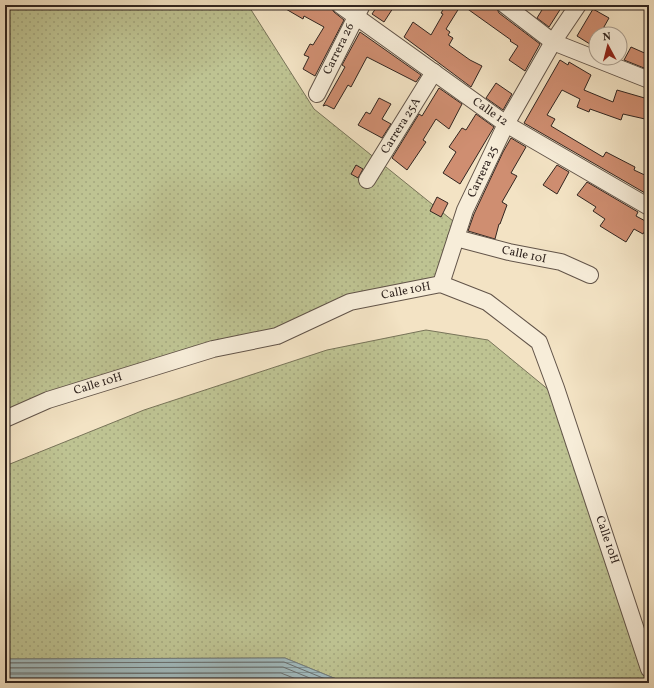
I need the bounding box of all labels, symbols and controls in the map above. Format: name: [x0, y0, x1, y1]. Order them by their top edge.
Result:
street label: Carrera 26: [320, 21, 358, 77]
north arrow: [588, 26, 628, 66]
text: N: [602, 30, 612, 45]
street label: Carrera 25A: [377, 94, 425, 157]
street label: Calle 12: [469, 94, 511, 130]
street label: Carrera 25: [464, 143, 502, 200]
street label: Calle 10I: [500, 242, 548, 268]
street label: Calle 10H: [380, 278, 432, 304]
street label: Calle 10H: [72, 369, 124, 399]
street label: Calle 10H: [591, 514, 623, 566]

